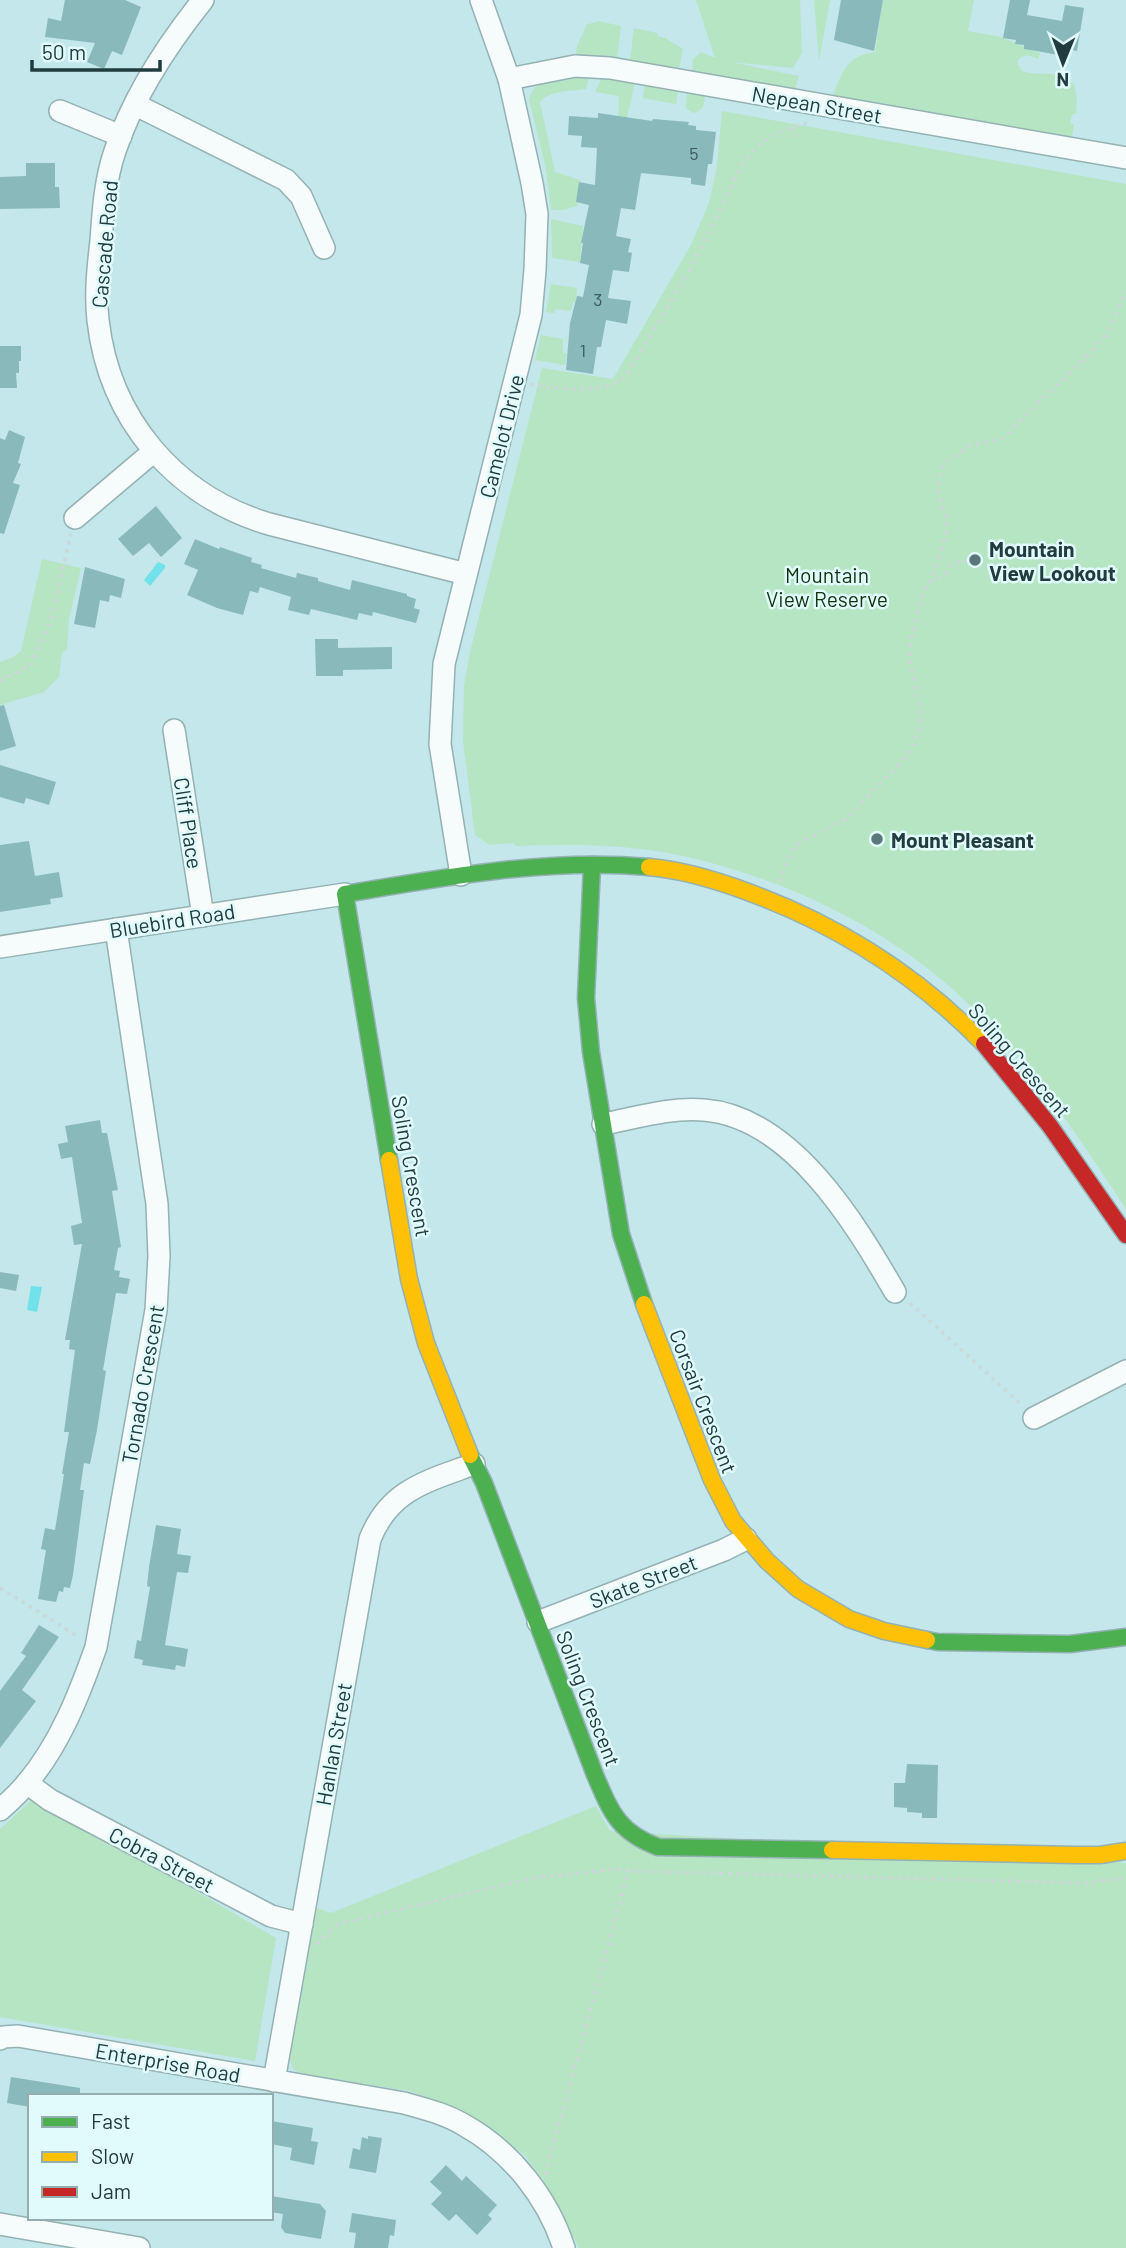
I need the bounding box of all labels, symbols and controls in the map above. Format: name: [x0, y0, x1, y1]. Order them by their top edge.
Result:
scale bar: [32, 28, 159, 72]
north arrow: [1028, 28, 1098, 98]
text: 50 m: [42, 39, 86, 64]
text: N: [1056, 69, 1069, 92]
street label: Nepean Street: [750, 80, 884, 128]
house number: 5: [689, 142, 699, 164]
street label: Cascade Road: [86, 179, 122, 309]
house number: 3: [593, 288, 603, 310]
house number: 1: [580, 339, 586, 361]
street label: Camelot Drive: [474, 372, 528, 500]
place label: Mountain View Lookout: [989, 536, 1116, 585]
marker: Mountain View Lookout: [967, 552, 983, 568]
park label: Mountain View Reserve: [766, 562, 888, 611]
street label: Cliff Place: [169, 776, 209, 870]
place label: Mount Pleasant: [891, 827, 1034, 852]
marker: Mount Pleasant: [869, 831, 885, 847]
street label: Bluebird Road: [107, 898, 237, 942]
street label: Soling Crescent: [964, 998, 1076, 1122]
street label: Soling Crescent: [387, 1093, 437, 1239]
street label: Tornado Crescent: [116, 1302, 168, 1466]
street label: Corsair Crescent: [665, 1325, 743, 1477]
street label: Skate Street: [586, 1549, 700, 1613]
street label: Soling Crescent: [552, 1627, 626, 1769]
street label: Hanlan Street: [310, 1681, 356, 1807]
street label: Cobra Street: [105, 1821, 219, 1897]
street label: Enterprise Road: [94, 2037, 242, 2087]
legend: [28, 2094, 273, 2220]
text: Fast: [91, 2108, 131, 2133]
text: Slow: [91, 2143, 134, 2168]
text: Jam: [91, 2178, 131, 2203]

